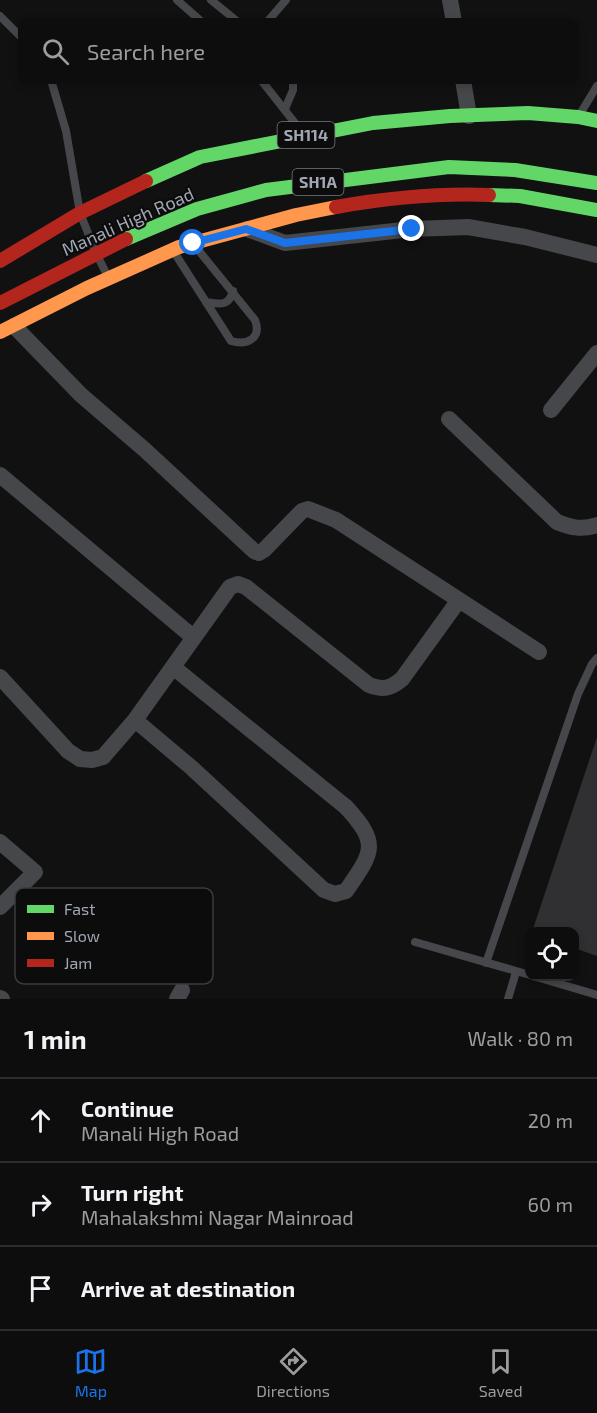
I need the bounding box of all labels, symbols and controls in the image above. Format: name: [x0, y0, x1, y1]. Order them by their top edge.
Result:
search box: [18, 18, 579, 84]
icon: search: [39, 35, 72, 68]
text: Search here: [87, 38, 205, 64]
road number: SH114: [278, 122, 334, 148]
road number: SH1A: [292, 169, 344, 195]
street label: Manali High Road: [58, 182, 197, 260]
route end: [398, 215, 424, 241]
route start: [179, 229, 205, 255]
legend: [15, 888, 213, 984]
text: Fast: [64, 899, 95, 918]
text: Slow: [64, 926, 100, 945]
map controls: [525, 927, 579, 981]
button: locate: [525, 927, 579, 981]
text: Jam: [64, 953, 92, 972]
text: 1 min: [24, 1023, 87, 1054]
text: Walk · 80 m: [468, 1026, 573, 1050]
text: Continue: [81, 1095, 174, 1121]
icon: ahead: [24, 1104, 57, 1137]
text: 20 m: [528, 1108, 573, 1132]
text: Manali High Road: [81, 1121, 239, 1145]
text: Turn right: [81, 1179, 183, 1205]
icon: right: [24, 1188, 57, 1221]
text: 60 m: [528, 1192, 573, 1216]
text: Mahalakshmi Nagar Mainroad: [81, 1205, 354, 1229]
icon: arrive: [24, 1272, 57, 1305]
text: Arrive at destination: [81, 1275, 295, 1301]
tab: Map: [74, 1345, 107, 1400]
tab: Directions: [256, 1345, 330, 1400]
tab: Saved: [479, 1345, 523, 1400]

